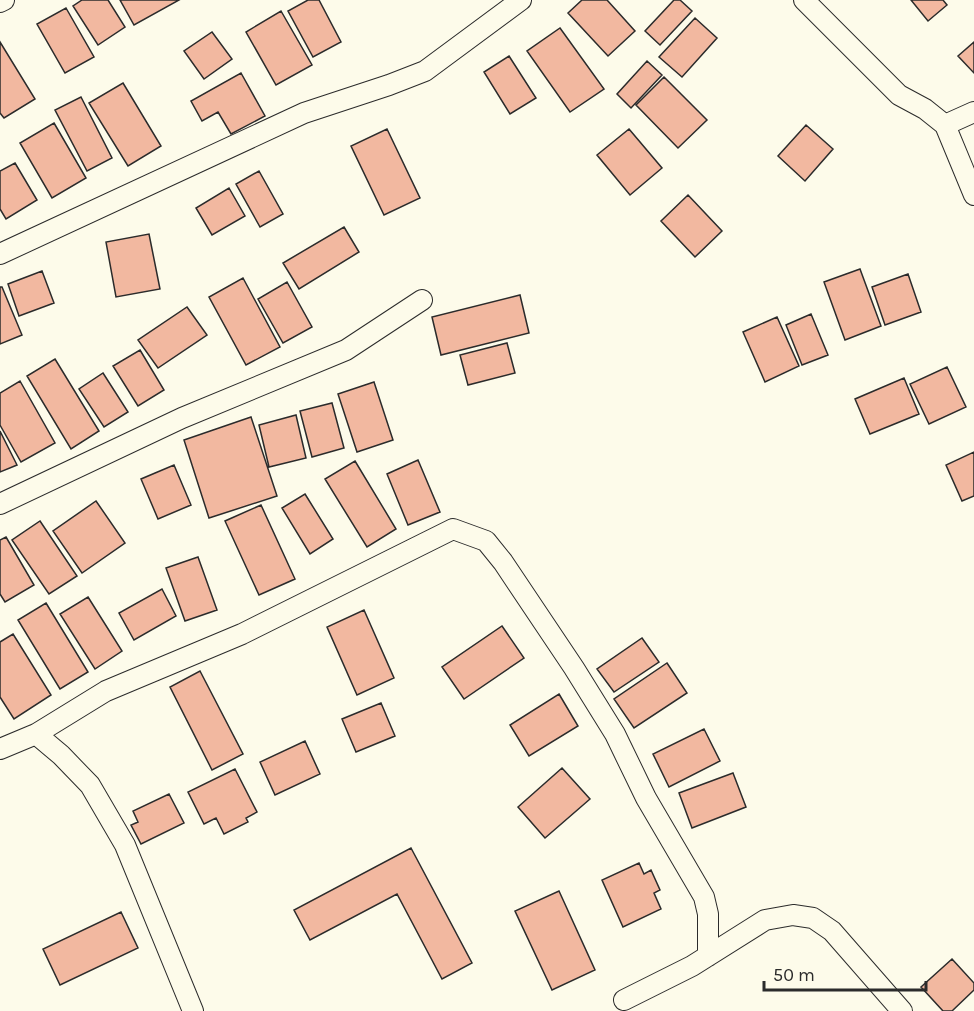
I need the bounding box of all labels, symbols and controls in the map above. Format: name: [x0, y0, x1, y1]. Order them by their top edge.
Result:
scale bar: [764, 954, 926, 992]
text: 50 m: [773, 964, 815, 986]

